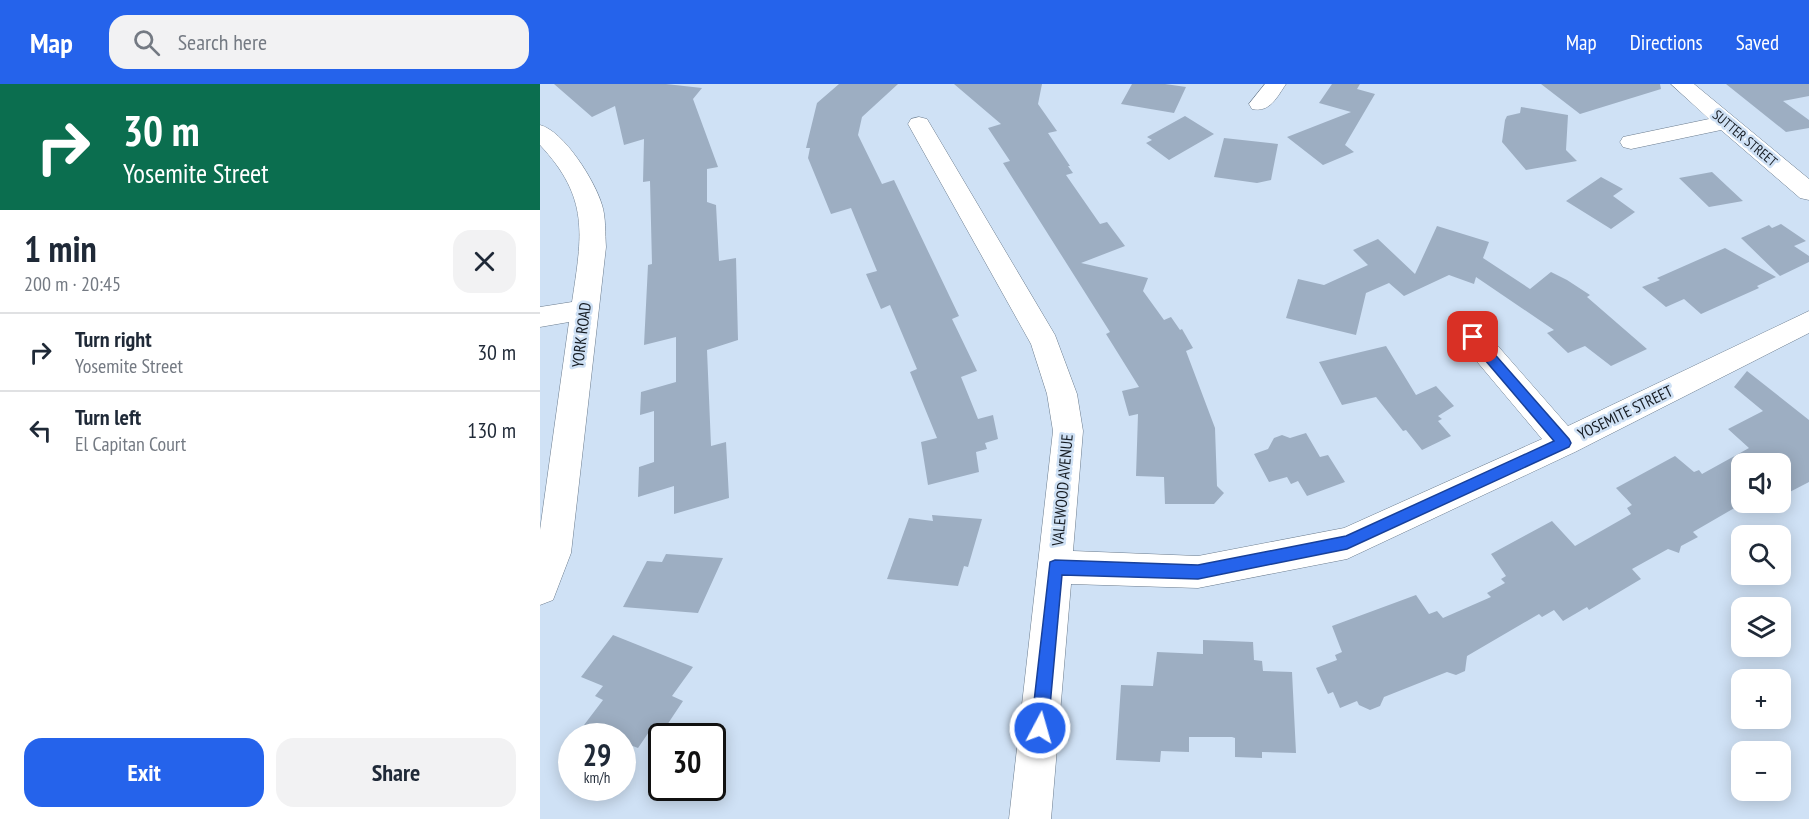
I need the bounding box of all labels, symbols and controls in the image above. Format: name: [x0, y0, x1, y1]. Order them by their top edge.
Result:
search box: [109, 15, 529, 69]
text: Map: [30, 24, 73, 61]
icon: search: [130, 26, 163, 59]
text: Search here: [178, 28, 267, 56]
text: Map: [1566, 29, 1597, 56]
text: Directions: [1630, 29, 1703, 56]
text: Saved: [1736, 29, 1779, 56]
text: 30 m: [123, 103, 200, 158]
street label: SUTTER STREET: [1709, 106, 1782, 171]
icon: right: [24, 108, 102, 186]
text: Yosemite Street: [123, 156, 269, 190]
text: 1 min: [24, 225, 97, 272]
button: close: [453, 230, 516, 293]
text: 200 m · 20:45: [24, 271, 121, 297]
street label: YORK ROAD: [567, 301, 595, 369]
pin: [1447, 311, 1498, 362]
icon: arrive: [1456, 320, 1489, 353]
text: Turn right: [75, 325, 152, 353]
icon: right: [24, 336, 57, 369]
text: 30 m: [477, 338, 516, 366]
text: Yosemite Street: [75, 353, 183, 379]
street label: YOSEMITE STREET: [1574, 380, 1676, 444]
text: Turn left: [75, 403, 141, 431]
icon: left: [24, 414, 57, 447]
text: 130 m: [467, 416, 516, 444]
text: El Capitan Court: [75, 431, 186, 457]
street label: VALEWOOD AVENUE: [1047, 433, 1077, 548]
map controls: [1731, 453, 1791, 801]
button: sound: [1731, 453, 1791, 513]
button: search: [1731, 525, 1791, 585]
button: layers: [1731, 597, 1791, 657]
button: +: [1731, 669, 1791, 729]
position arrow: [1008, 696, 1072, 760]
speed limit sign: 30: [648, 723, 726, 801]
text: 29: [583, 735, 611, 774]
button: Exit: [24, 738, 264, 807]
button: Share: [276, 738, 516, 807]
button: −: [1731, 741, 1791, 801]
text: km/h: [584, 768, 610, 787]

